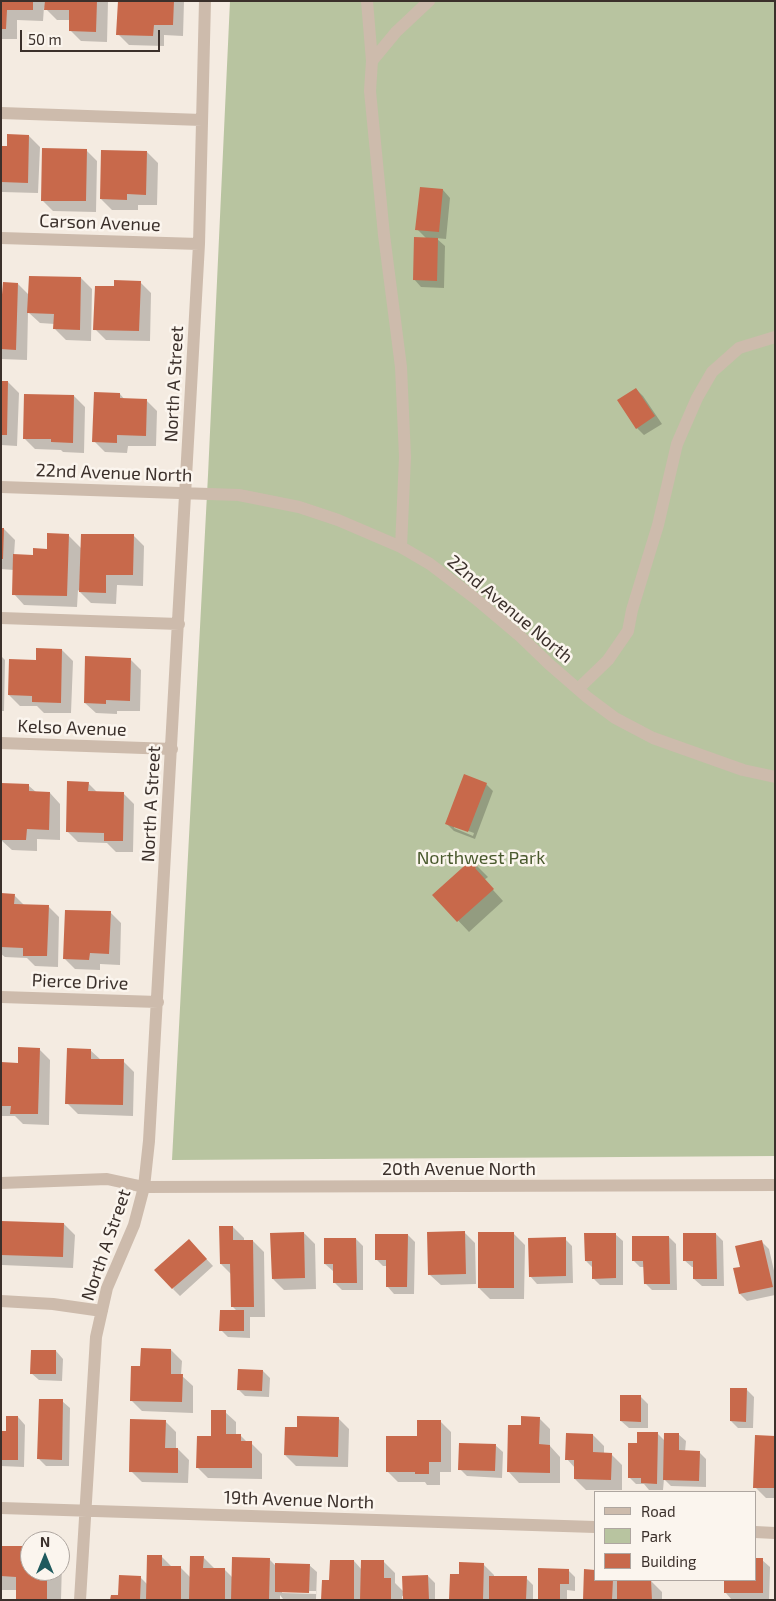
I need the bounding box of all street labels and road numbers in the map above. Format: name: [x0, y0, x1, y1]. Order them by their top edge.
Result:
street label: Carson Avenue: [39, 210, 161, 236]
street label: North A Street: [160, 325, 188, 443]
street label: 22nd Avenue North: [35, 459, 193, 487]
street label: 22nd Avenue North: [443, 550, 577, 668]
street label: Kelso Avenue: [17, 715, 127, 741]
street label: North A Street: [137, 745, 165, 863]
street label: Pierce Drive: [31, 970, 129, 994]
street label: 20th Avenue North: [382, 1158, 536, 1180]
street label: North A Street: [77, 1186, 135, 1304]
street label: 19th Avenue North: [223, 1487, 375, 1513]

